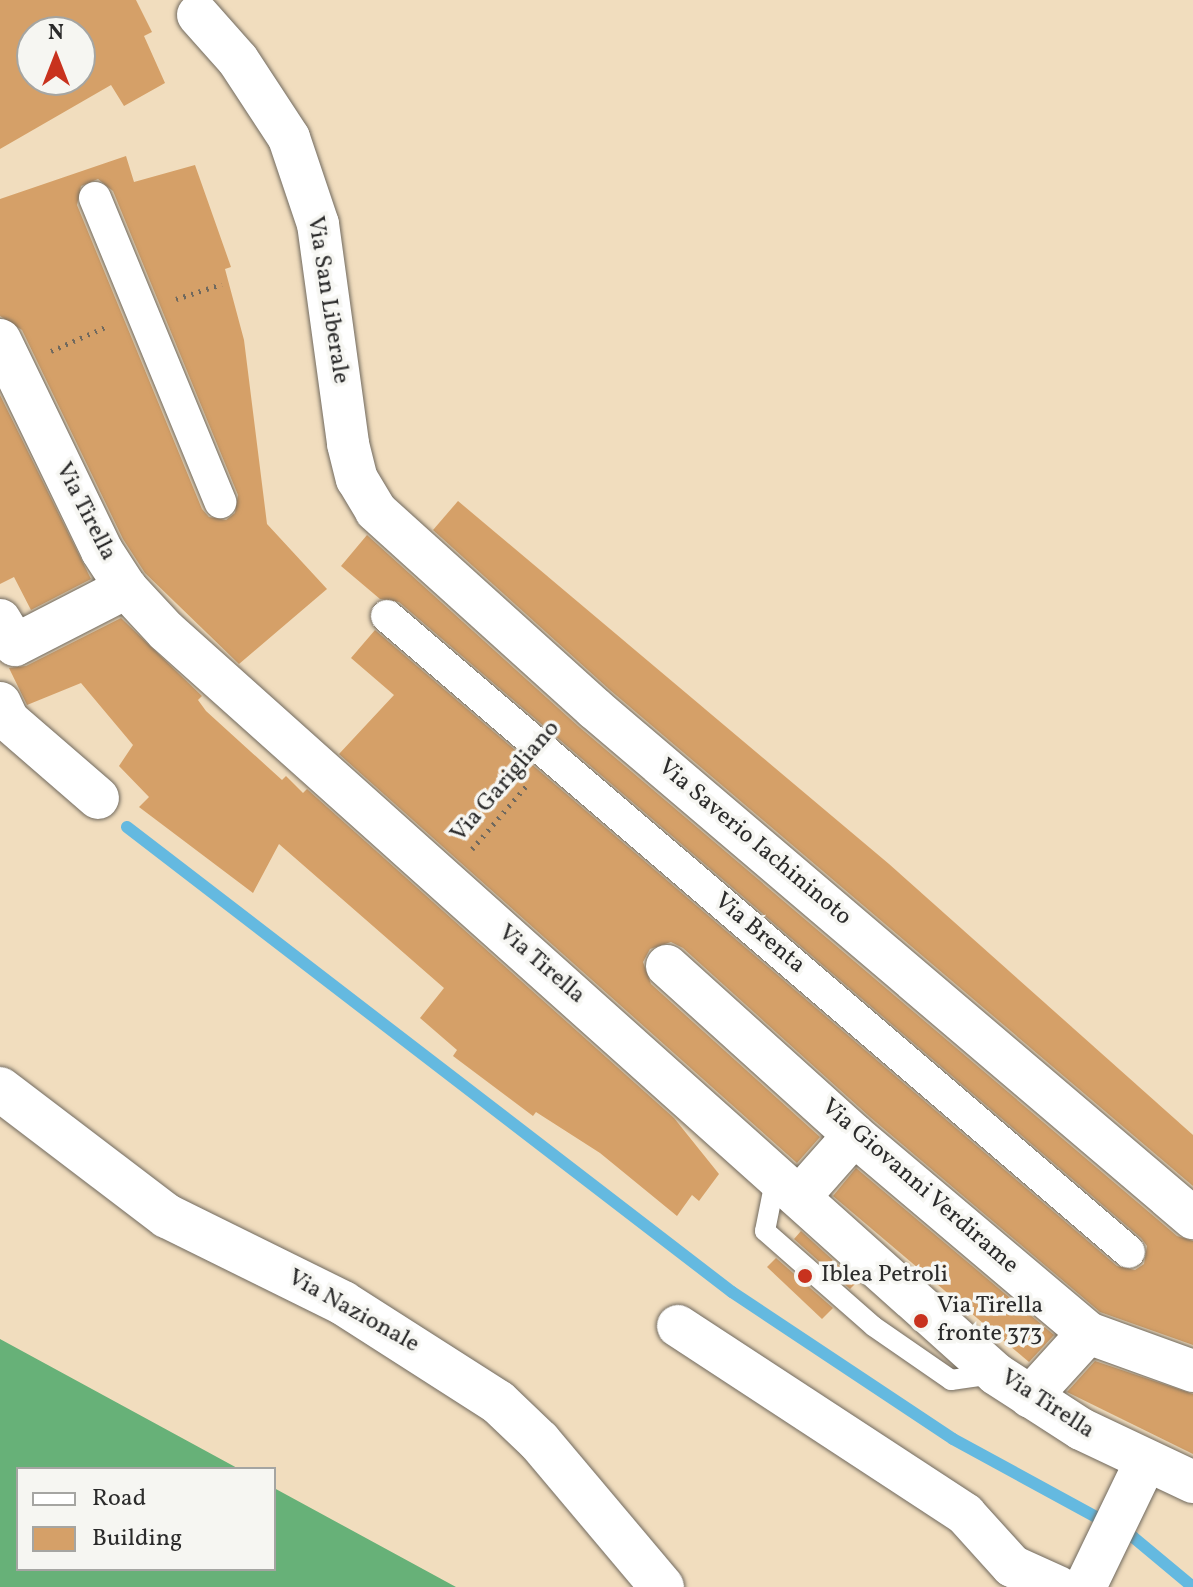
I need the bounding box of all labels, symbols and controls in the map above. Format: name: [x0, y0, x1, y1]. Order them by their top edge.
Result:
north arrow: [16, 16, 96, 96]
text: N: [48, 18, 64, 49]
street label: Via San Liberale: [300, 214, 354, 386]
street label: Via Tirella: [48, 458, 122, 566]
street label: Via Garigliano: [445, 715, 567, 849]
street label: Via Saverio Iachininoto: [651, 754, 857, 932]
street label: Via Brenta: [707, 888, 811, 980]
street label: Via Tirella: [491, 919, 591, 1011]
street label: Via Giovanni Verdirame: [814, 1093, 1024, 1281]
place label: Iblea Petroli: [821, 1262, 948, 1290]
street label: Via Nazionale: [282, 1264, 424, 1360]
marker: Iblea Petroli: [796, 1267, 814, 1285]
place label: Via Tirella fronte 373: [937, 1293, 1044, 1349]
marker: Via Tirella fronte 373: [912, 1312, 930, 1330]
street label: Via Tirella: [994, 1364, 1100, 1446]
legend: [16, 1467, 276, 1571]
text: Road: [92, 1482, 146, 1516]
text: Building: [92, 1522, 182, 1556]

